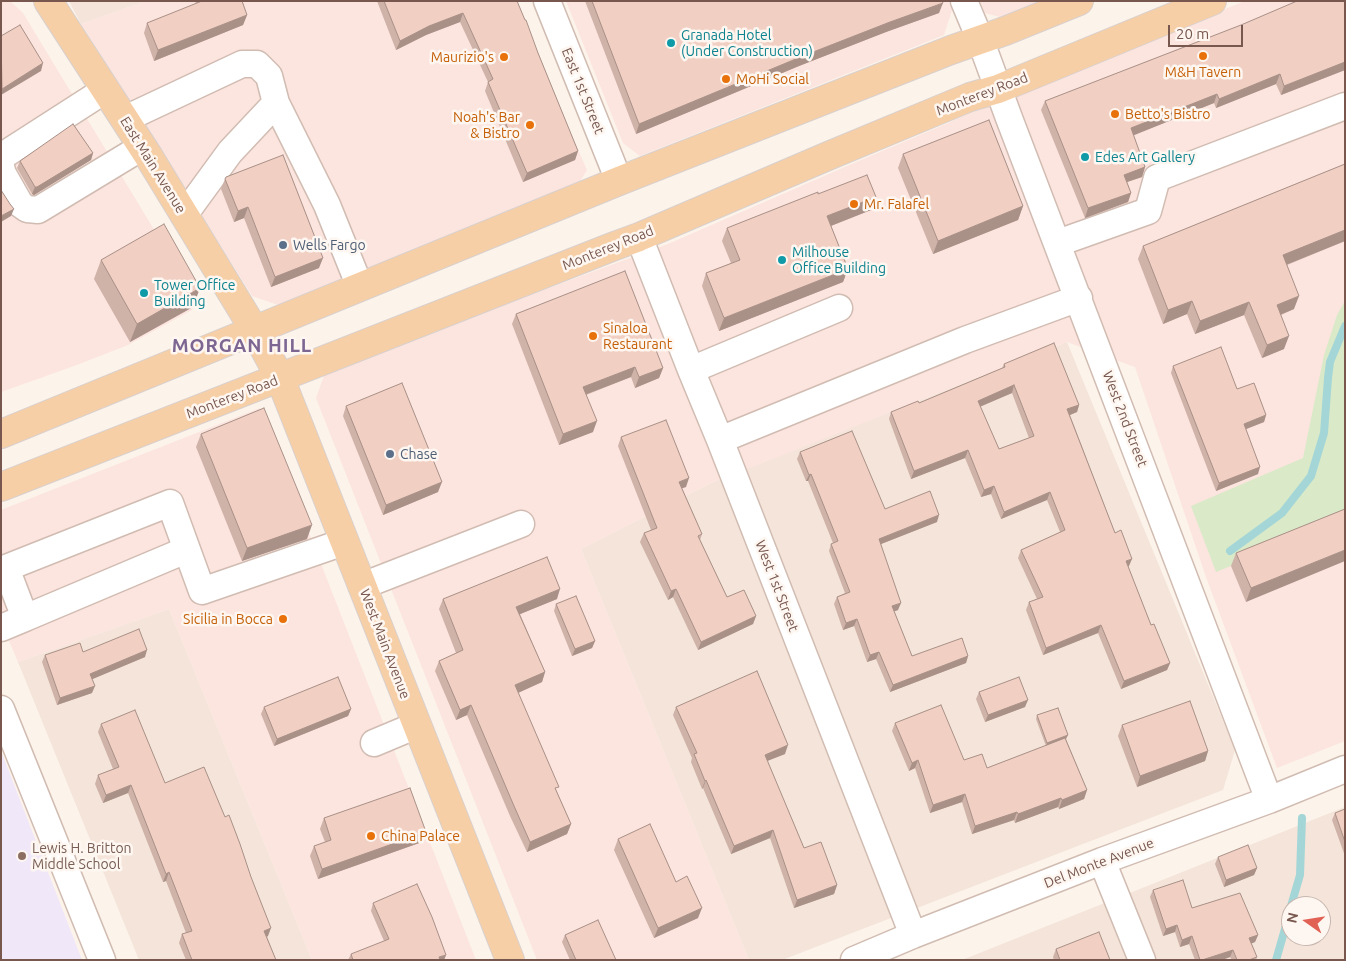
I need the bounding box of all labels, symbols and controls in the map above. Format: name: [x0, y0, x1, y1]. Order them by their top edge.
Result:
scale bar: [1171, 15, 1246, 47]
text: 20 m: [1176, 25, 1209, 42]
place label: Granada Hotel (Under Construction): [681, 27, 813, 59]
marker: Granada Hotel (Under Construction): [665, 37, 677, 49]
street label: East 1st Street: [558, 45, 608, 137]
place label: Maurizio's: [431, 49, 494, 65]
marker: M&H Tavern: [1197, 50, 1209, 62]
marker: Maurizio's: [498, 51, 510, 63]
place label: M&H Tavern: [1165, 64, 1241, 80]
street label: Monterey Road: [934, 69, 1030, 119]
place label: MoHi Social: [736, 71, 809, 87]
marker: MoHi Social: [720, 73, 732, 85]
place label: Betto's Bistro: [1125, 106, 1210, 122]
marker: Betto's Bistro: [1109, 108, 1121, 120]
place label: Noah's Bar & Bistro: [453, 109, 520, 142]
street label: East Main Avenue: [116, 114, 190, 216]
marker: Noah's Bar & Bistro: [524, 119, 536, 131]
place label: Edes Art Gallery: [1095, 149, 1195, 165]
marker: Edes Art Gallery: [1079, 151, 1091, 163]
place label: Mr. Falafel: [864, 196, 929, 212]
marker: Mr. Falafel: [848, 198, 860, 210]
street label: Monterey Road: [560, 222, 656, 274]
place label: Wells Fargo: [293, 237, 366, 253]
marker: Wells Fargo: [277, 239, 289, 251]
place label: Milhouse Office Building: [792, 244, 886, 276]
marker: Milhouse Office Building: [776, 254, 788, 266]
place label: Tower Office Building: [154, 277, 236, 310]
marker: Tower Office Building: [138, 287, 150, 299]
place label: Sinaloa Restaurant: [603, 320, 672, 352]
marker: Sinaloa Restaurant: [587, 330, 599, 342]
district label: MORGAN HILL: [170, 335, 314, 357]
street label: West 2nd Street: [1099, 369, 1151, 469]
street label: Monterey Road: [184, 372, 280, 422]
place label: Chase: [400, 446, 438, 462]
marker: Chase: [384, 448, 396, 460]
street label: West 1st Street: [752, 538, 802, 634]
street label: West Main Avenue: [356, 587, 414, 701]
place label: Sicilia in Bocca: [183, 611, 273, 627]
marker: Sicilia in Bocca: [277, 613, 289, 625]
place label: China Palace: [381, 828, 460, 844]
marker: China Palace: [365, 830, 377, 842]
street label: Del Monte Avenue: [1042, 834, 1156, 892]
place label: Lewis H. Britton Middle School: [32, 840, 132, 872]
marker: Lewis H. Britton Middle School: [16, 850, 28, 862]
north arrow: [1281, 896, 1331, 946]
text: N: [1283, 911, 1301, 925]

